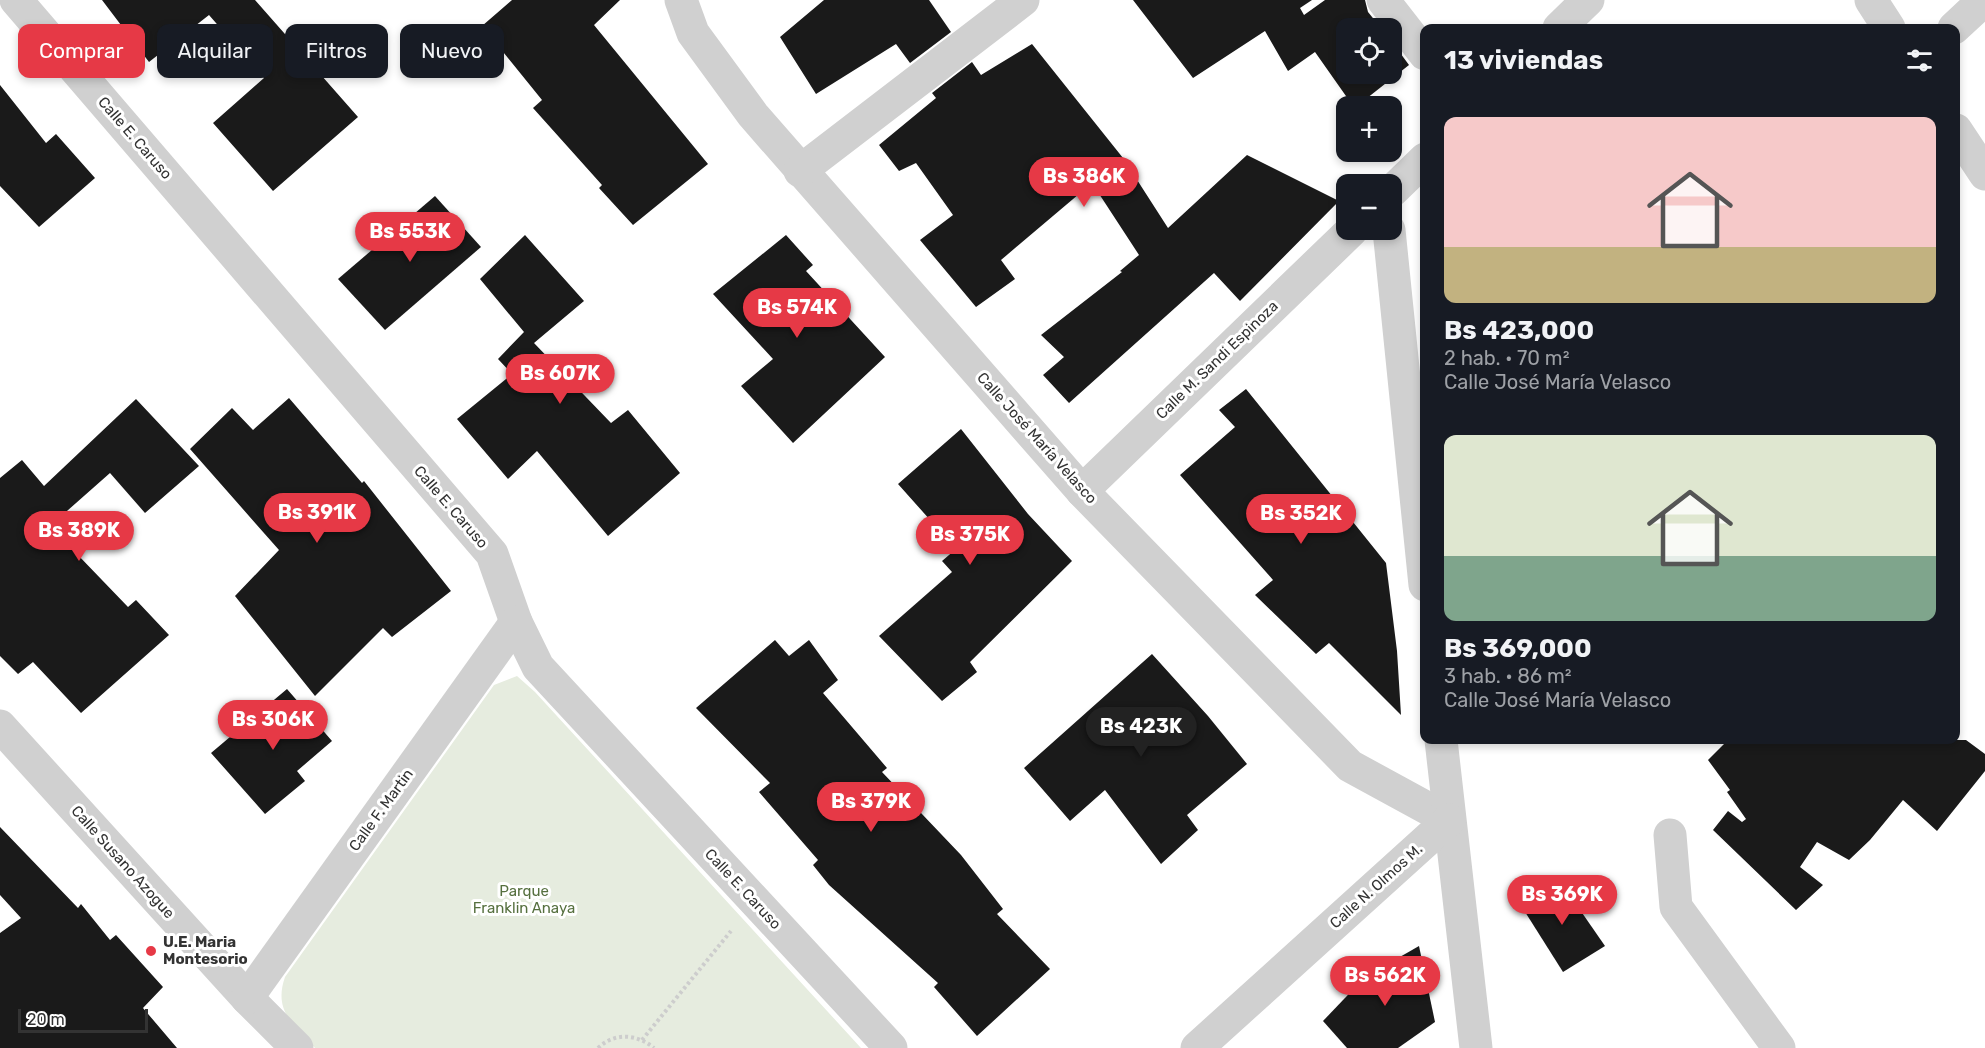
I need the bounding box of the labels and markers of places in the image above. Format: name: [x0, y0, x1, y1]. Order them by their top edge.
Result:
pin: Bs 386K: [1029, 157, 1139, 208]
pin: Bs 553K: [355, 212, 465, 263]
pin: Bs 574K: [742, 288, 852, 339]
pin: Bs 607K: [505, 354, 615, 405]
pin: Bs 391K: [262, 493, 372, 544]
pin: Bs 352K: [1246, 494, 1356, 545]
pin: Bs 389K: [24, 511, 134, 562]
pin: Bs 375K: [915, 515, 1025, 566]
pin: Bs 306K: [218, 700, 328, 751]
pin: Bs 423K: [1086, 707, 1196, 758]
pin: Bs 379K: [816, 782, 926, 833]
pin: Bs 369K: [1507, 875, 1617, 926]
place label: U.E. Maria Montesorio: [163, 933, 248, 968]
marker: U.E. Maria Montesorio: [144, 944, 158, 958]
pin: Bs 562K: [1330, 956, 1440, 1007]

